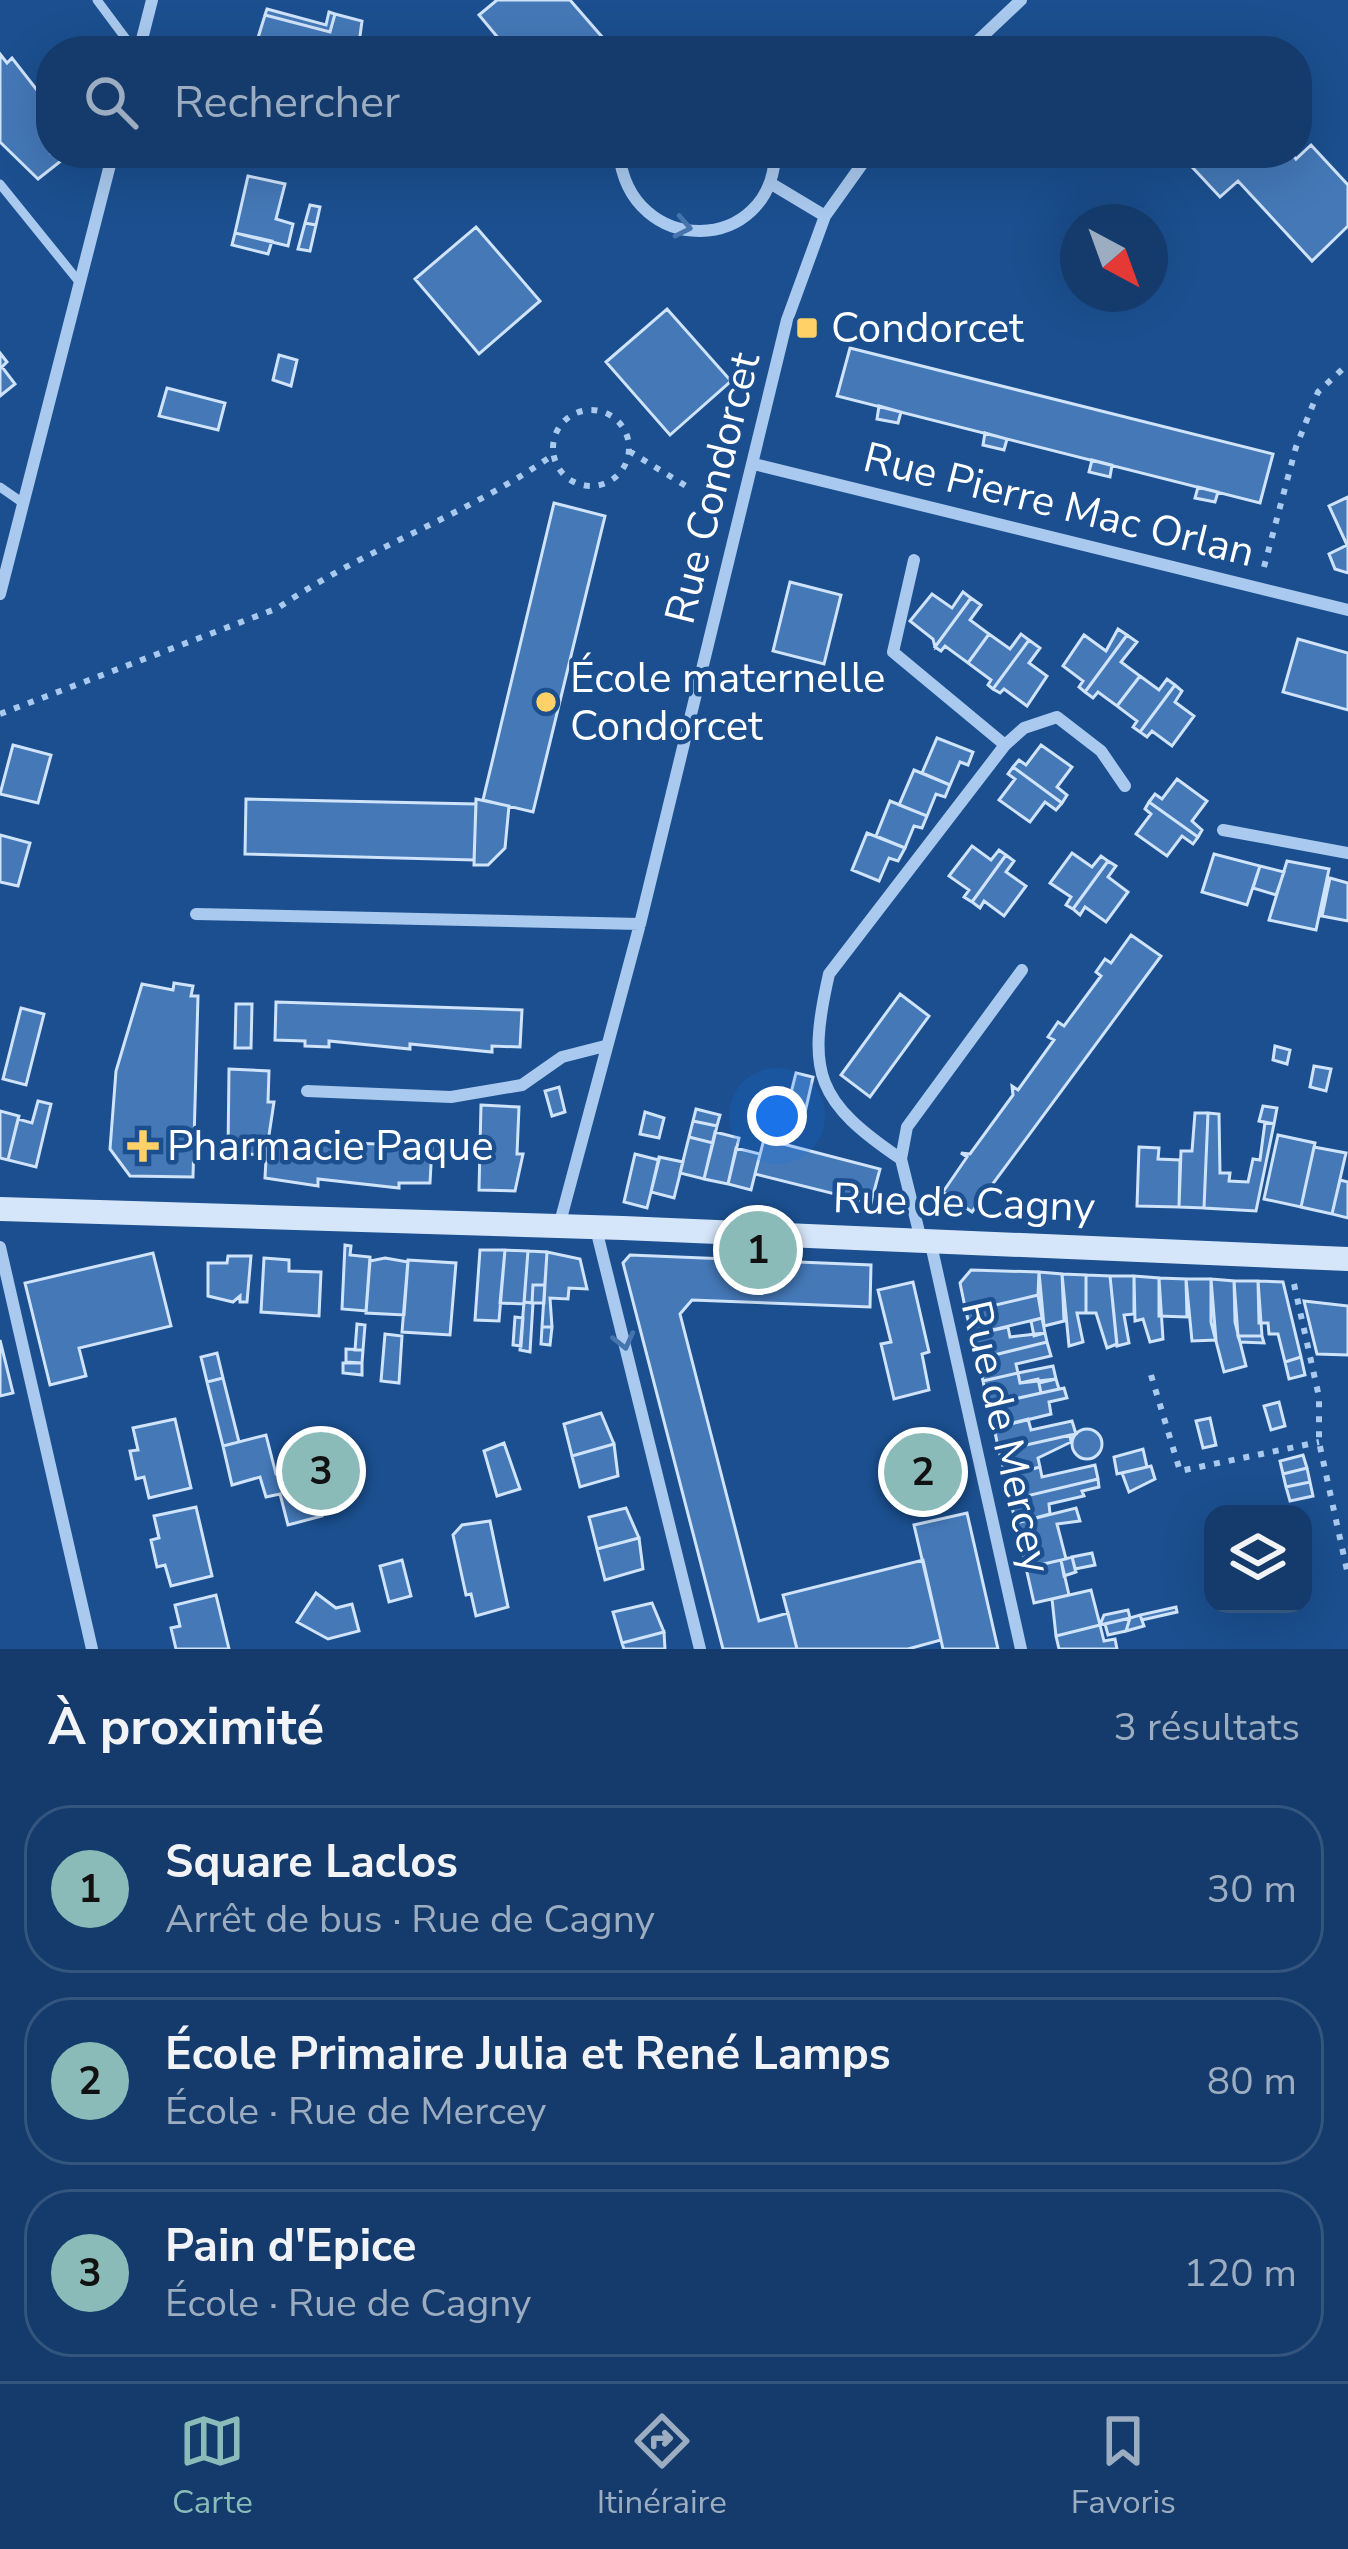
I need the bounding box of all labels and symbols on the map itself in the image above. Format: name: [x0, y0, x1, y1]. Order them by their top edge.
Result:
north arrow: [1060, 204, 1168, 312]
one-way arrow: [672, 213, 692, 239]
place label: Condorcet: [831, 300, 1024, 357]
marker: Condorcet: [794, 315, 820, 341]
street label: Rue Condorcet: [652, 346, 774, 630]
street label: Rue Pierre Mac Orlan: [858, 429, 1260, 581]
place label: École maternelle Condorcet: [570, 650, 885, 755]
marker: École maternelle Condorcet: [533, 689, 559, 715]
your location: [747, 1086, 807, 1146]
place label: Pharmacie Paque: [167, 1118, 494, 1175]
marker: Pharmacie Paque: [130, 1133, 156, 1159]
street label: Rue de Cagny: [832, 1170, 1096, 1236]
pin: 1: [719, 1205, 797, 1295]
street label: Rue de Mercey: [947, 1295, 1065, 1579]
one-way arrow: [610, 1330, 635, 1350]
pin: 3: [282, 1426, 360, 1516]
pin: 2: [884, 1427, 962, 1517]

